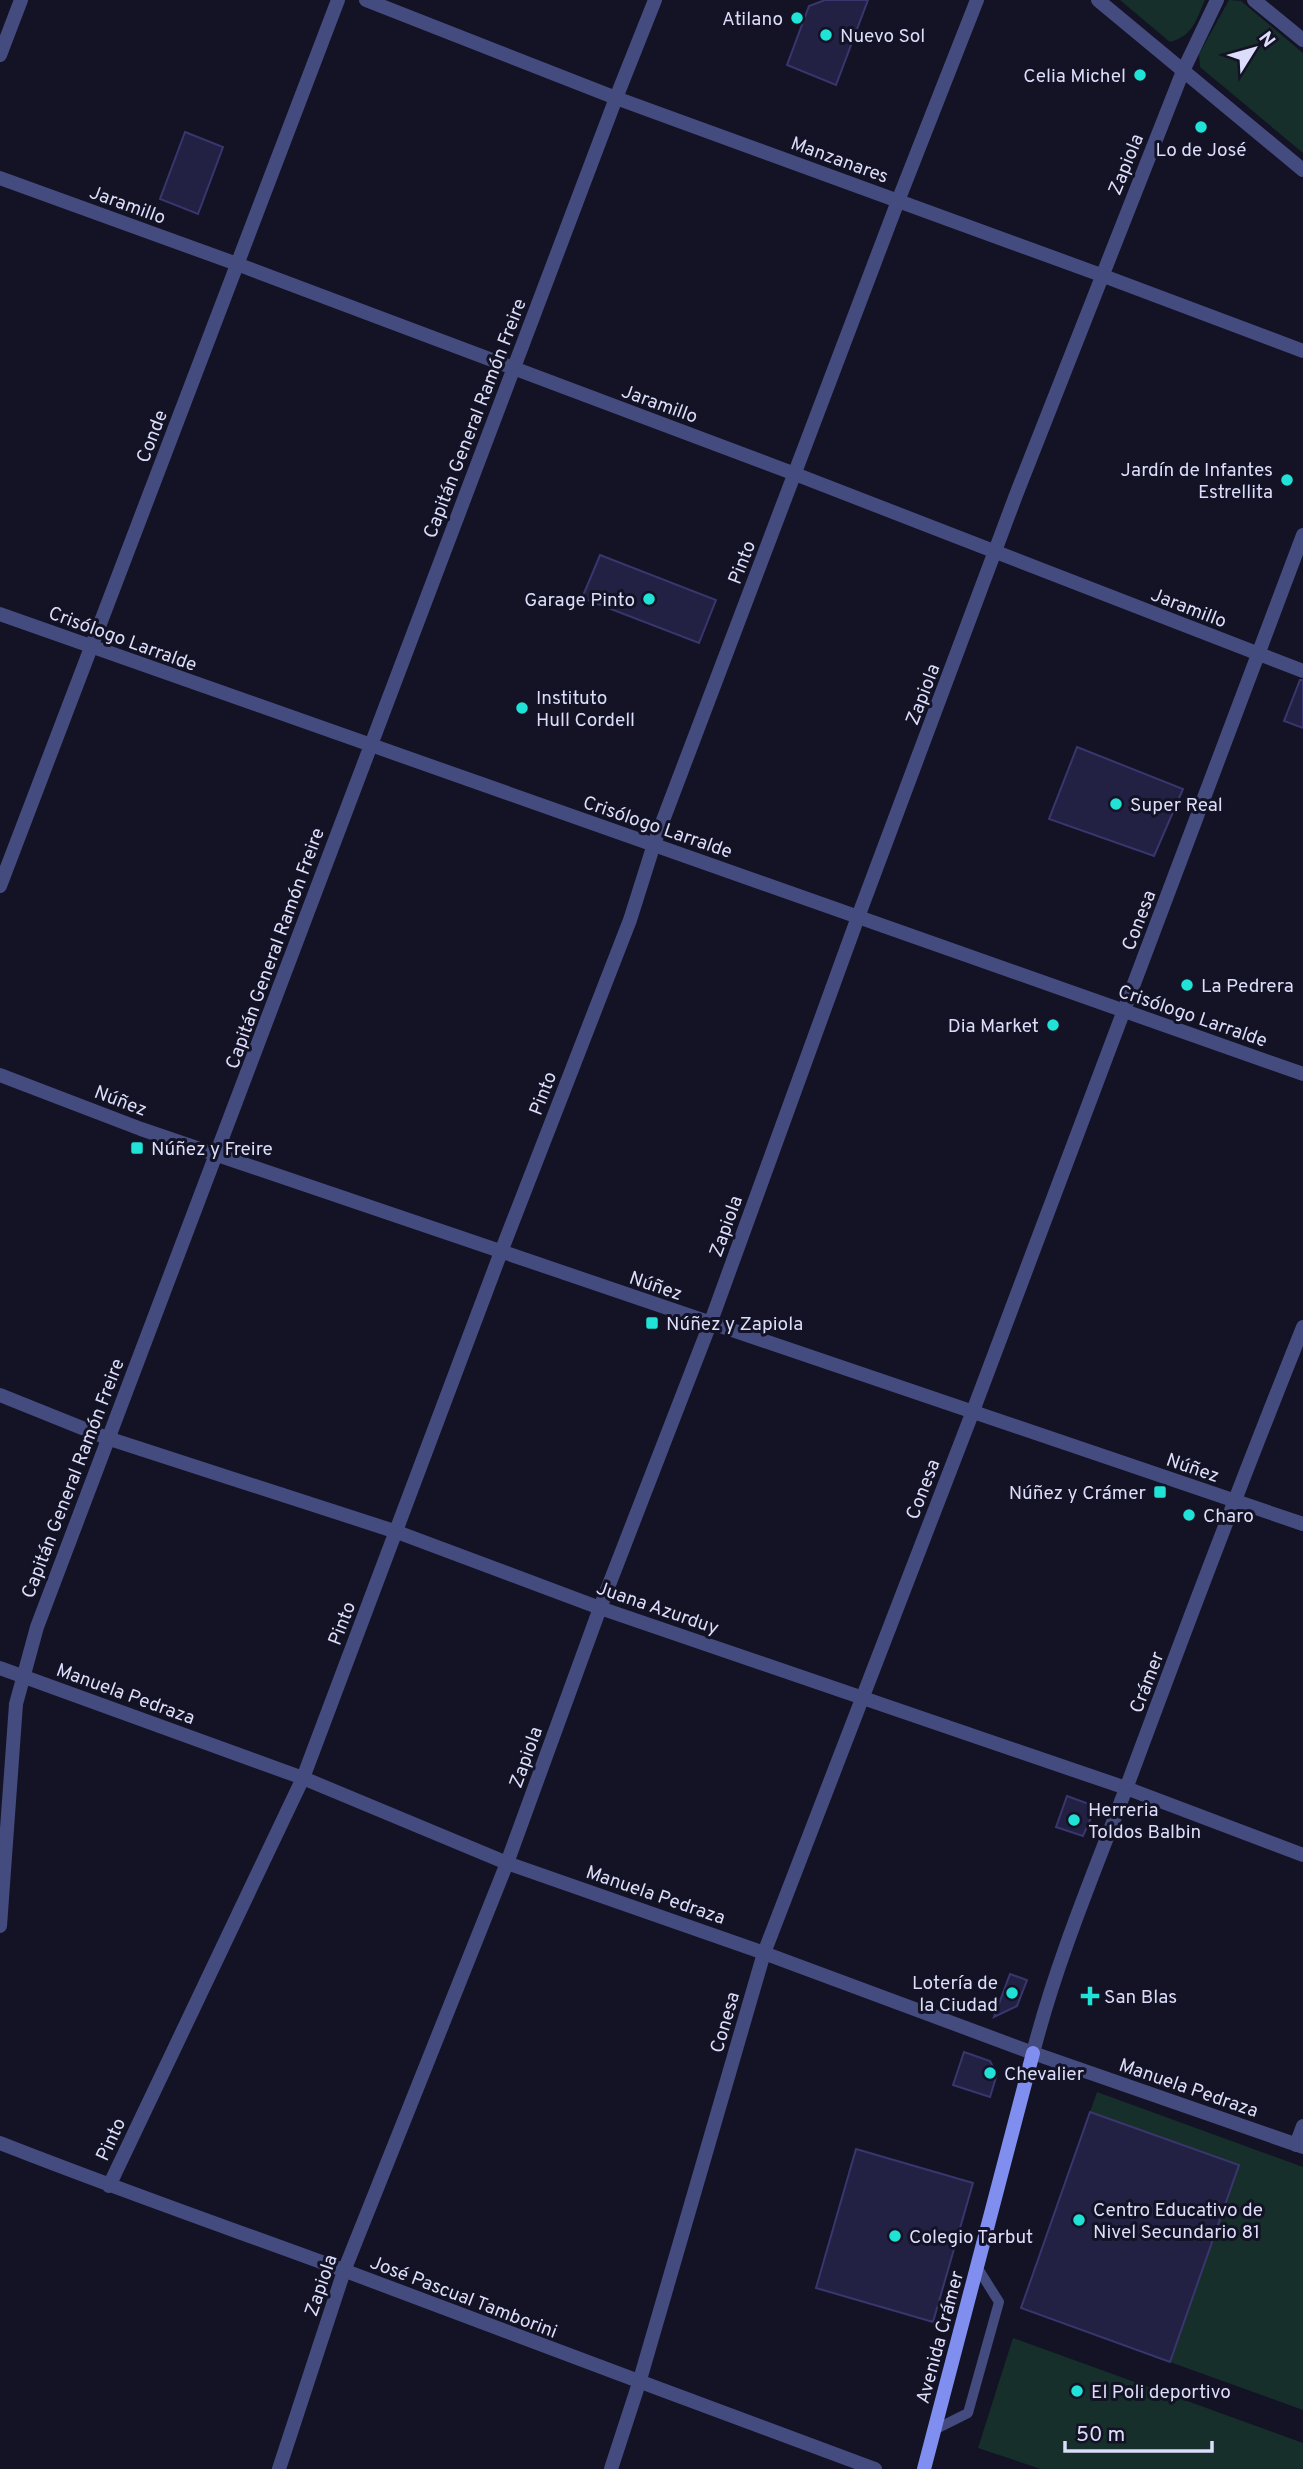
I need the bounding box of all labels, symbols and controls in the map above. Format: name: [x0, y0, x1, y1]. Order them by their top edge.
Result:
place label: Atilano: [722, 8, 783, 32]
marker: Atilano: [789, 10, 805, 26]
north arrow: [1219, 14, 1289, 84]
place label: Nuevo Sol: [840, 25, 925, 49]
marker: Nuevo Sol: [818, 27, 834, 43]
text: N: [1252, 27, 1280, 53]
place label: Celia Michel: [1023, 65, 1126, 89]
marker: Celia Michel: [1132, 67, 1148, 83]
marker: Lo de José: [1193, 119, 1209, 135]
street label: Zapiola: [1104, 131, 1150, 199]
street label: Manzanares: [787, 132, 892, 190]
place label: Lo de José: [1156, 139, 1246, 163]
street label: Jaramillo: [86, 181, 169, 231]
street label: Capitán General Ramón Freire: [419, 295, 533, 542]
street label: Jaramillo: [618, 380, 701, 430]
street label: Conde: [132, 407, 174, 467]
place label: Jardín de Infantes Estrellita: [1121, 459, 1273, 505]
marker: Jardín de Infantes Estrellita: [1279, 472, 1295, 488]
street label: Pinto: [724, 537, 762, 588]
street label: Jaramillo: [1147, 583, 1230, 634]
place label: Garage Pinto: [524, 589, 635, 613]
marker: Garage Pinto: [641, 591, 657, 607]
street label: Crisólogo Larralde: [45, 602, 200, 678]
street label: Zapiola: [901, 661, 946, 729]
place label: Instituto Hull Cordell: [536, 687, 635, 733]
marker: Instituto Hull Cordell: [514, 700, 530, 716]
street label: Crisólogo Larralde: [580, 791, 735, 865]
place label: Super Real: [1130, 794, 1223, 818]
marker: Super Real: [1108, 796, 1124, 812]
street label: Capitán General Ramón Freire: [221, 825, 331, 1073]
street label: Conesa: [1117, 887, 1162, 954]
place label: La Pedrera: [1201, 975, 1294, 999]
marker: La Pedrera: [1179, 977, 1195, 993]
street label: Crisólogo Larralde: [1115, 980, 1270, 1054]
place label: Dia Market: [948, 1015, 1039, 1039]
marker: Dia Market: [1045, 1017, 1061, 1033]
street label: Pinto: [525, 1068, 563, 1119]
street label: Núñez: [91, 1081, 150, 1123]
place label: Núñez y Freire: [151, 1138, 273, 1162]
marker: Núñez y Freire: [129, 1140, 145, 1156]
street label: Zapiola: [705, 1193, 749, 1261]
street label: Núñez: [626, 1267, 685, 1307]
place label: Núñez y Zapiola: [666, 1313, 803, 1337]
marker: Núñez y Zapiola: [644, 1315, 660, 1331]
street label: Capitán General Ramón Freire: [17, 1355, 131, 1602]
street label: Núñez: [1163, 1449, 1222, 1489]
street label: Conesa: [901, 1456, 946, 1523]
place label: Núñez y Crámer: [1009, 1482, 1147, 1506]
marker: Núñez y Crámer: [1152, 1484, 1168, 1500]
place label: Charo: [1203, 1505, 1254, 1529]
marker: Charo: [1181, 1507, 1197, 1523]
street label: Juana Azurduy: [593, 1577, 722, 1641]
street label: Pinto: [324, 1598, 362, 1649]
street label: Crámer: [1125, 1648, 1171, 1717]
street label: Manuela Pedraza: [53, 1659, 198, 1731]
street label: Zapiola: [505, 1724, 549, 1792]
place label: Herreria Toldos Balbin: [1088, 1799, 1201, 1845]
marker: Herreria Toldos Balbin: [1066, 1812, 1082, 1828]
street label: Manuela Pedraza: [583, 1861, 728, 1931]
place label: Lotería de la Ciudad: [912, 1972, 998, 2018]
marker: Lotería de la Ciudad: [1004, 1985, 1020, 2001]
place label: San Blas: [1104, 1986, 1177, 2010]
marker: San Blas: [1082, 1988, 1098, 2004]
street label: Conesa: [706, 1989, 746, 2056]
street label: Manuela Pedraza: [1116, 2054, 1261, 2124]
place label: Chevalier: [1004, 2063, 1085, 2087]
marker: Chevalier: [982, 2065, 998, 2081]
street label: Pinto: [91, 2114, 132, 2165]
place label: Centro Educativo de Nivel Secundario 81: [1093, 2199, 1263, 2245]
marker: Centro Educativo de Nivel Secundario 81: [1071, 2212, 1087, 2228]
place label: Colegio Tarbut: [909, 2226, 1033, 2250]
marker: Colegio Tarbut: [887, 2228, 903, 2244]
street label: José Pascual Tamborini: [366, 2251, 560, 2345]
street label: Zapiola: [300, 2252, 344, 2320]
street label: Avenida Crámer: [912, 2268, 970, 2407]
place label: El Poli deportivo: [1091, 2381, 1231, 2405]
marker: El Poli deportivo: [1069, 2383, 1085, 2399]
scale bar: [1065, 2410, 1212, 2454]
text: 50 m: [1076, 2422, 1125, 2449]

